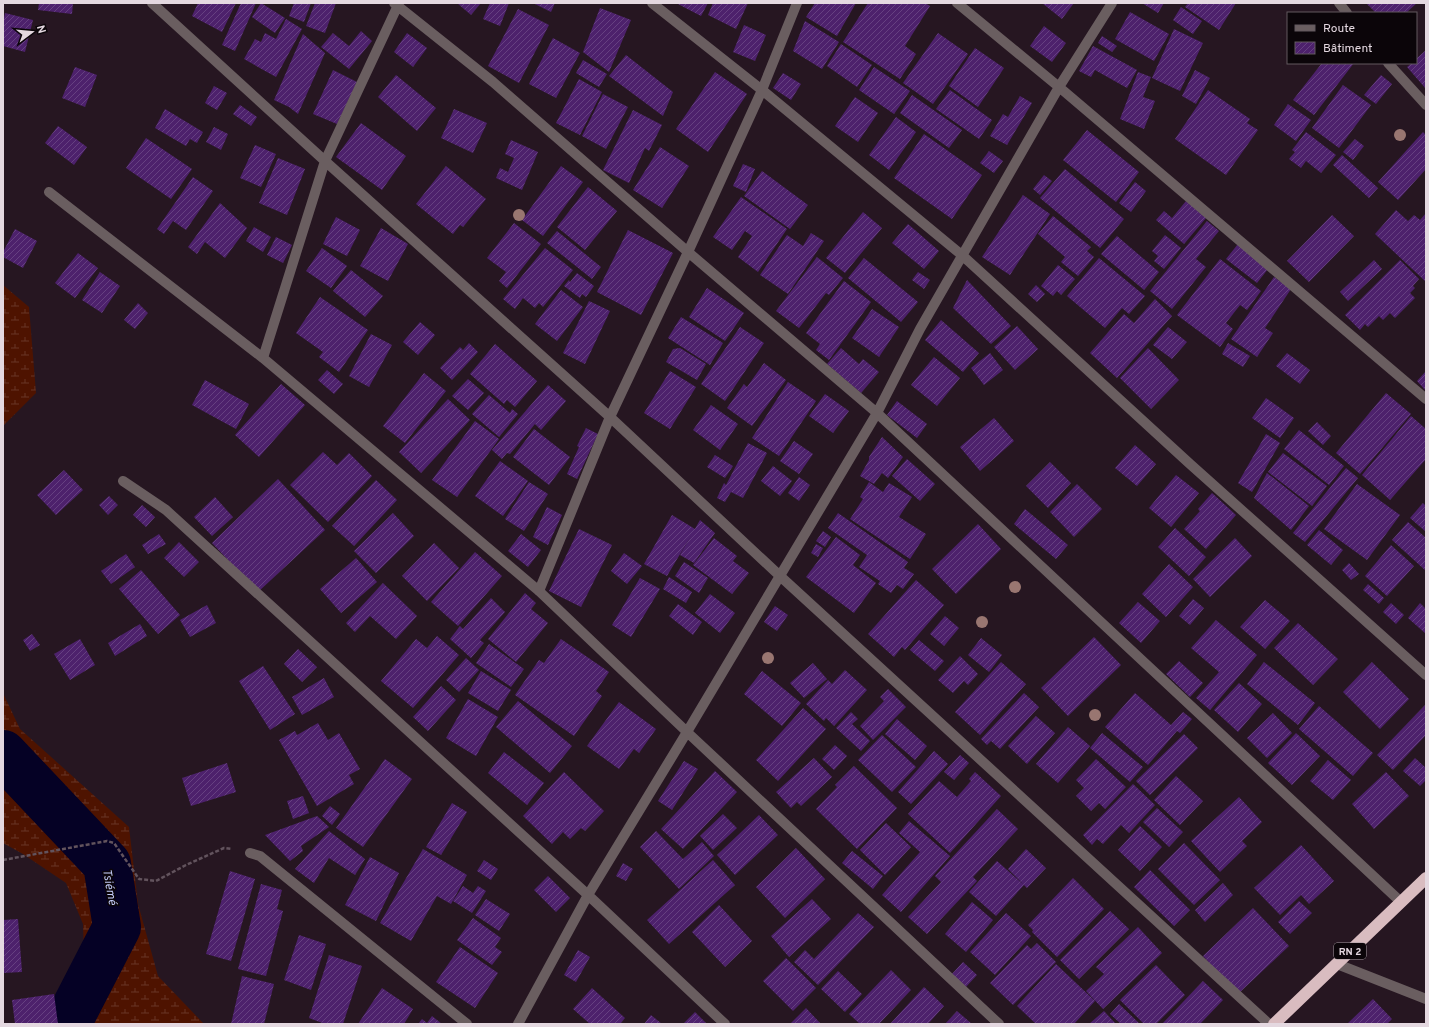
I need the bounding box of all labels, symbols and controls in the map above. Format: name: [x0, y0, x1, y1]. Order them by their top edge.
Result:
north arrow: [12, 12, 52, 52]
legend: [1287, 12, 1417, 64]
text: Route: [1323, 21, 1355, 37]
text: N: [33, 24, 48, 35]
text: Bâtiment: [1323, 41, 1373, 57]
water label: Tsiémé: [98, 868, 120, 907]
road number: RN 2: [1334, 943, 1366, 959]

